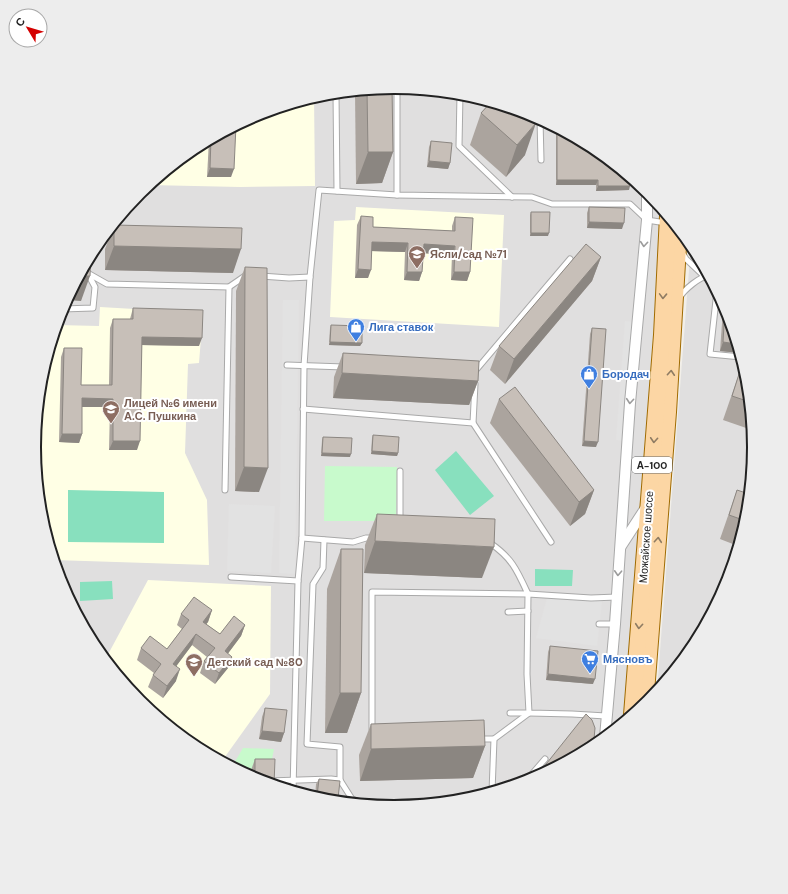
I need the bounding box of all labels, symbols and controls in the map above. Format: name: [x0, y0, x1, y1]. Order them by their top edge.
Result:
north arrow: [8, 8, 48, 48]
text: С: [12, 14, 28, 29]
one-way arrow: [640, 241, 649, 247]
school or university icon: Ясли/сад №71: [407, 244, 427, 269]
place label: Ясли/сад №71: [430, 247, 507, 261]
one-way arrow: [659, 293, 668, 299]
shop icon: Лига ставок: [346, 317, 366, 342]
place label: Лига ставок: [369, 320, 434, 334]
shop icon: Бородач: [579, 364, 599, 389]
place label: Бородач: [602, 367, 649, 381]
one-way arrow: [666, 370, 675, 376]
place label: Лицей №6 имени А.С. Пушкина: [124, 396, 217, 423]
one-way arrow: [626, 398, 635, 404]
school or university icon: Лицей №6 имени А.С. Пушкина: [101, 399, 121, 424]
one-way arrow: [649, 437, 658, 443]
road number: А-100: [632, 457, 672, 473]
street label: Можайское шоссе: [636, 490, 656, 584]
one-way arrow: [653, 537, 662, 543]
one-way arrow: [614, 570, 622, 576]
one-way arrow: [635, 623, 644, 629]
supermarket icon: Мясновъ: [580, 649, 600, 674]
school or university icon: Детский сад №80: [184, 652, 204, 677]
place label: Мясновъ: [603, 652, 653, 666]
place label: Детский сад №80: [207, 655, 303, 669]

